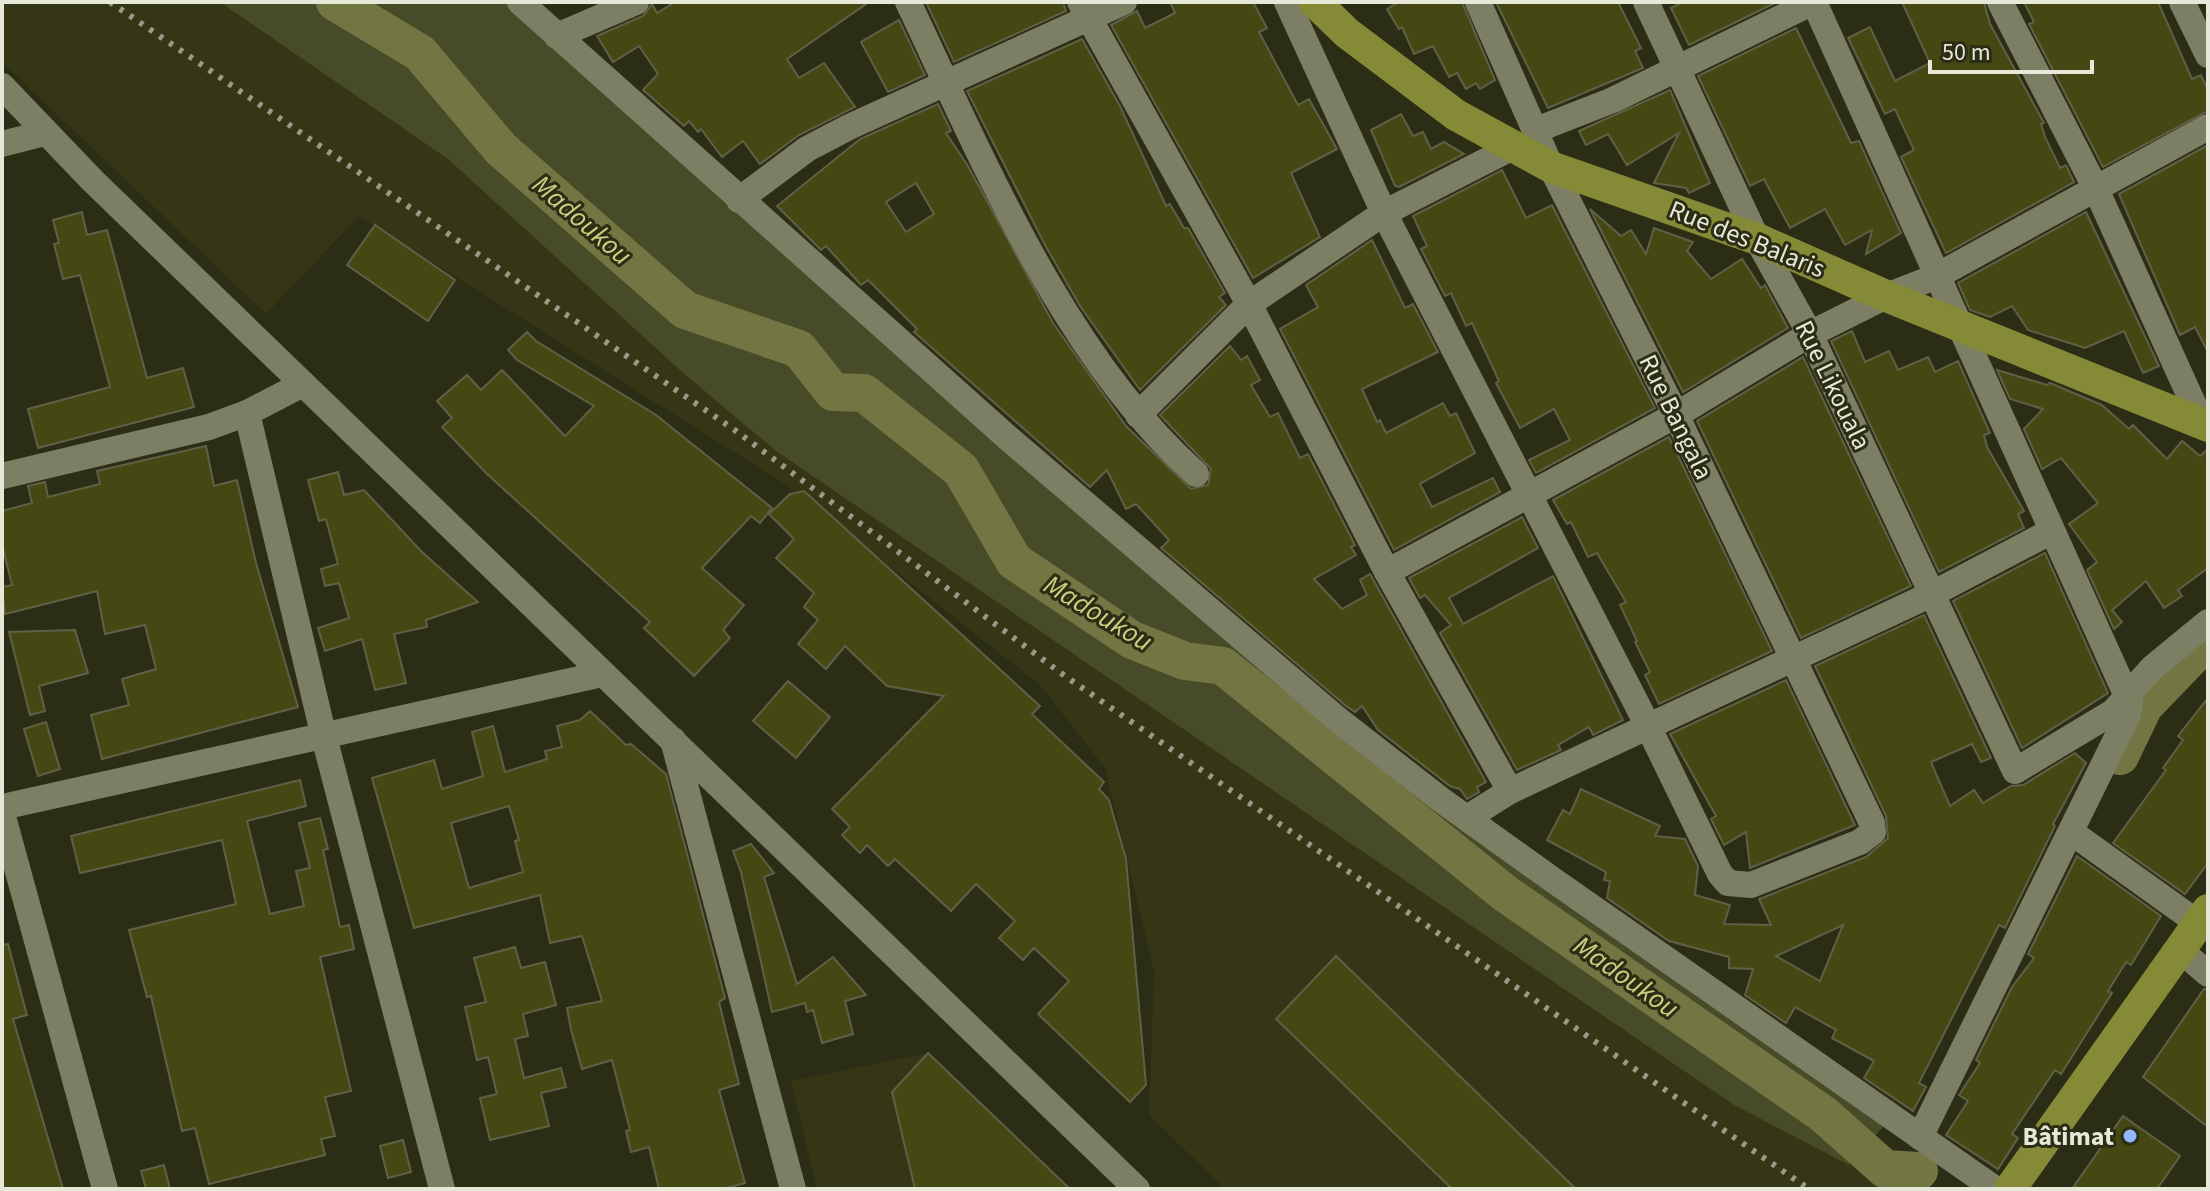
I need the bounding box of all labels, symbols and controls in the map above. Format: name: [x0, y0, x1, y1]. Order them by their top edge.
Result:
scale bar: [1930, 24, 2092, 74]
text: 50 m: [1942, 35, 1991, 70]
water label: Madoukou: [523, 165, 641, 275]
street label: Rue des Balaris: [1664, 191, 1830, 287]
street label: Rue Likouala: [1786, 314, 1880, 456]
street label: Rue Bangala: [1630, 348, 1722, 486]
water label: Madoukou: [1036, 565, 1160, 661]
water label: Madoukou: [1565, 926, 1687, 1028]
place label: Bâtimat: [2022, 1118, 2114, 1155]
marker: Bâtimat: [2121, 1127, 2139, 1145]

